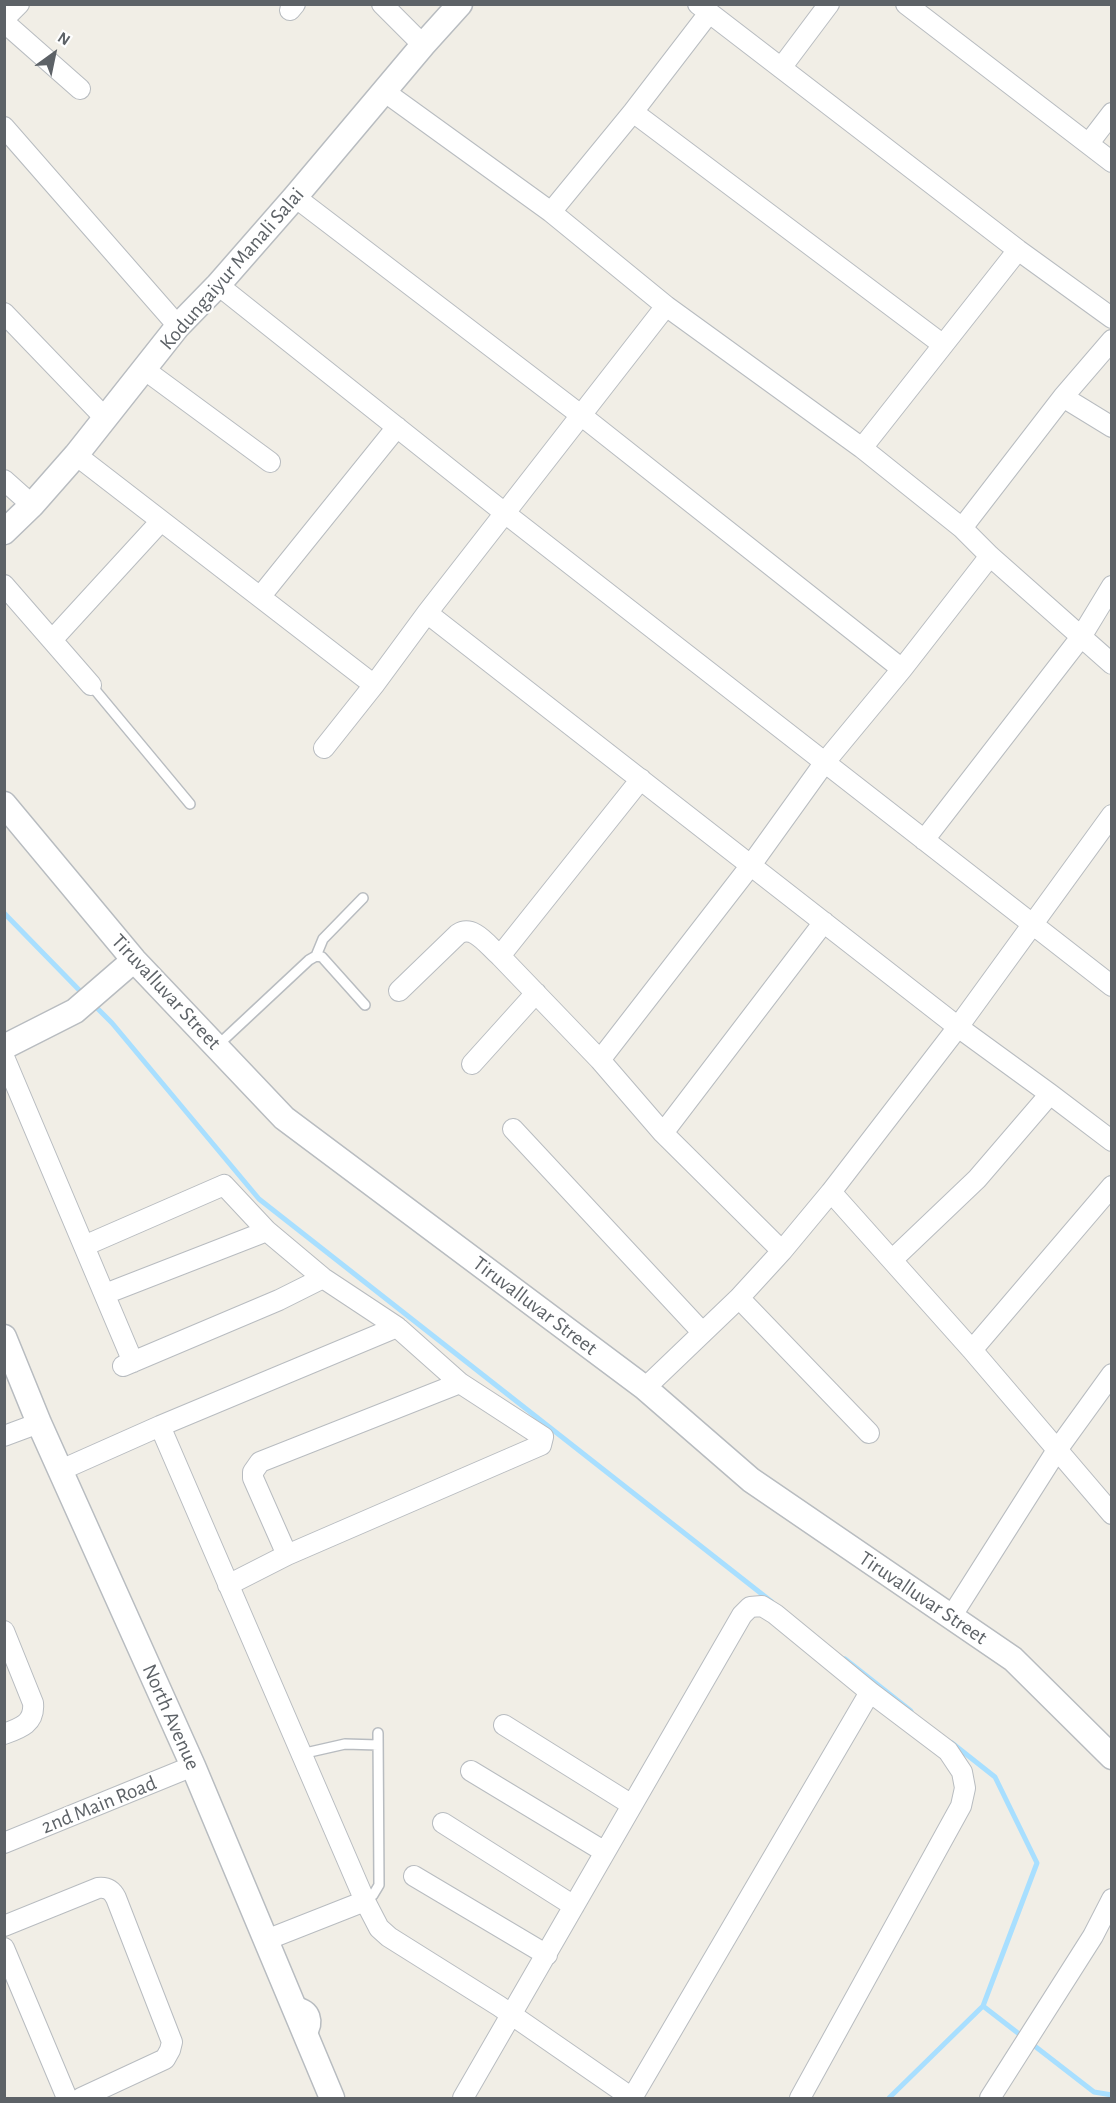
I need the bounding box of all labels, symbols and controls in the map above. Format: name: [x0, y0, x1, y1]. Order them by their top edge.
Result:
north arrow: [24, 24, 84, 84]
text: N: [55, 29, 73, 49]
street label: Kodungaiyur Manali Salai: [155, 183, 309, 355]
street label: Tiruvalluvar Street: [106, 929, 226, 1055]
street label: Tiruvalluvar Street: [468, 1251, 602, 1361]
street label: Tiruvalluvar Street: [854, 1546, 992, 1650]
street label: North Avenue: [136, 1660, 206, 1774]
street label: 2nd Main Road: [38, 1770, 160, 1840]

